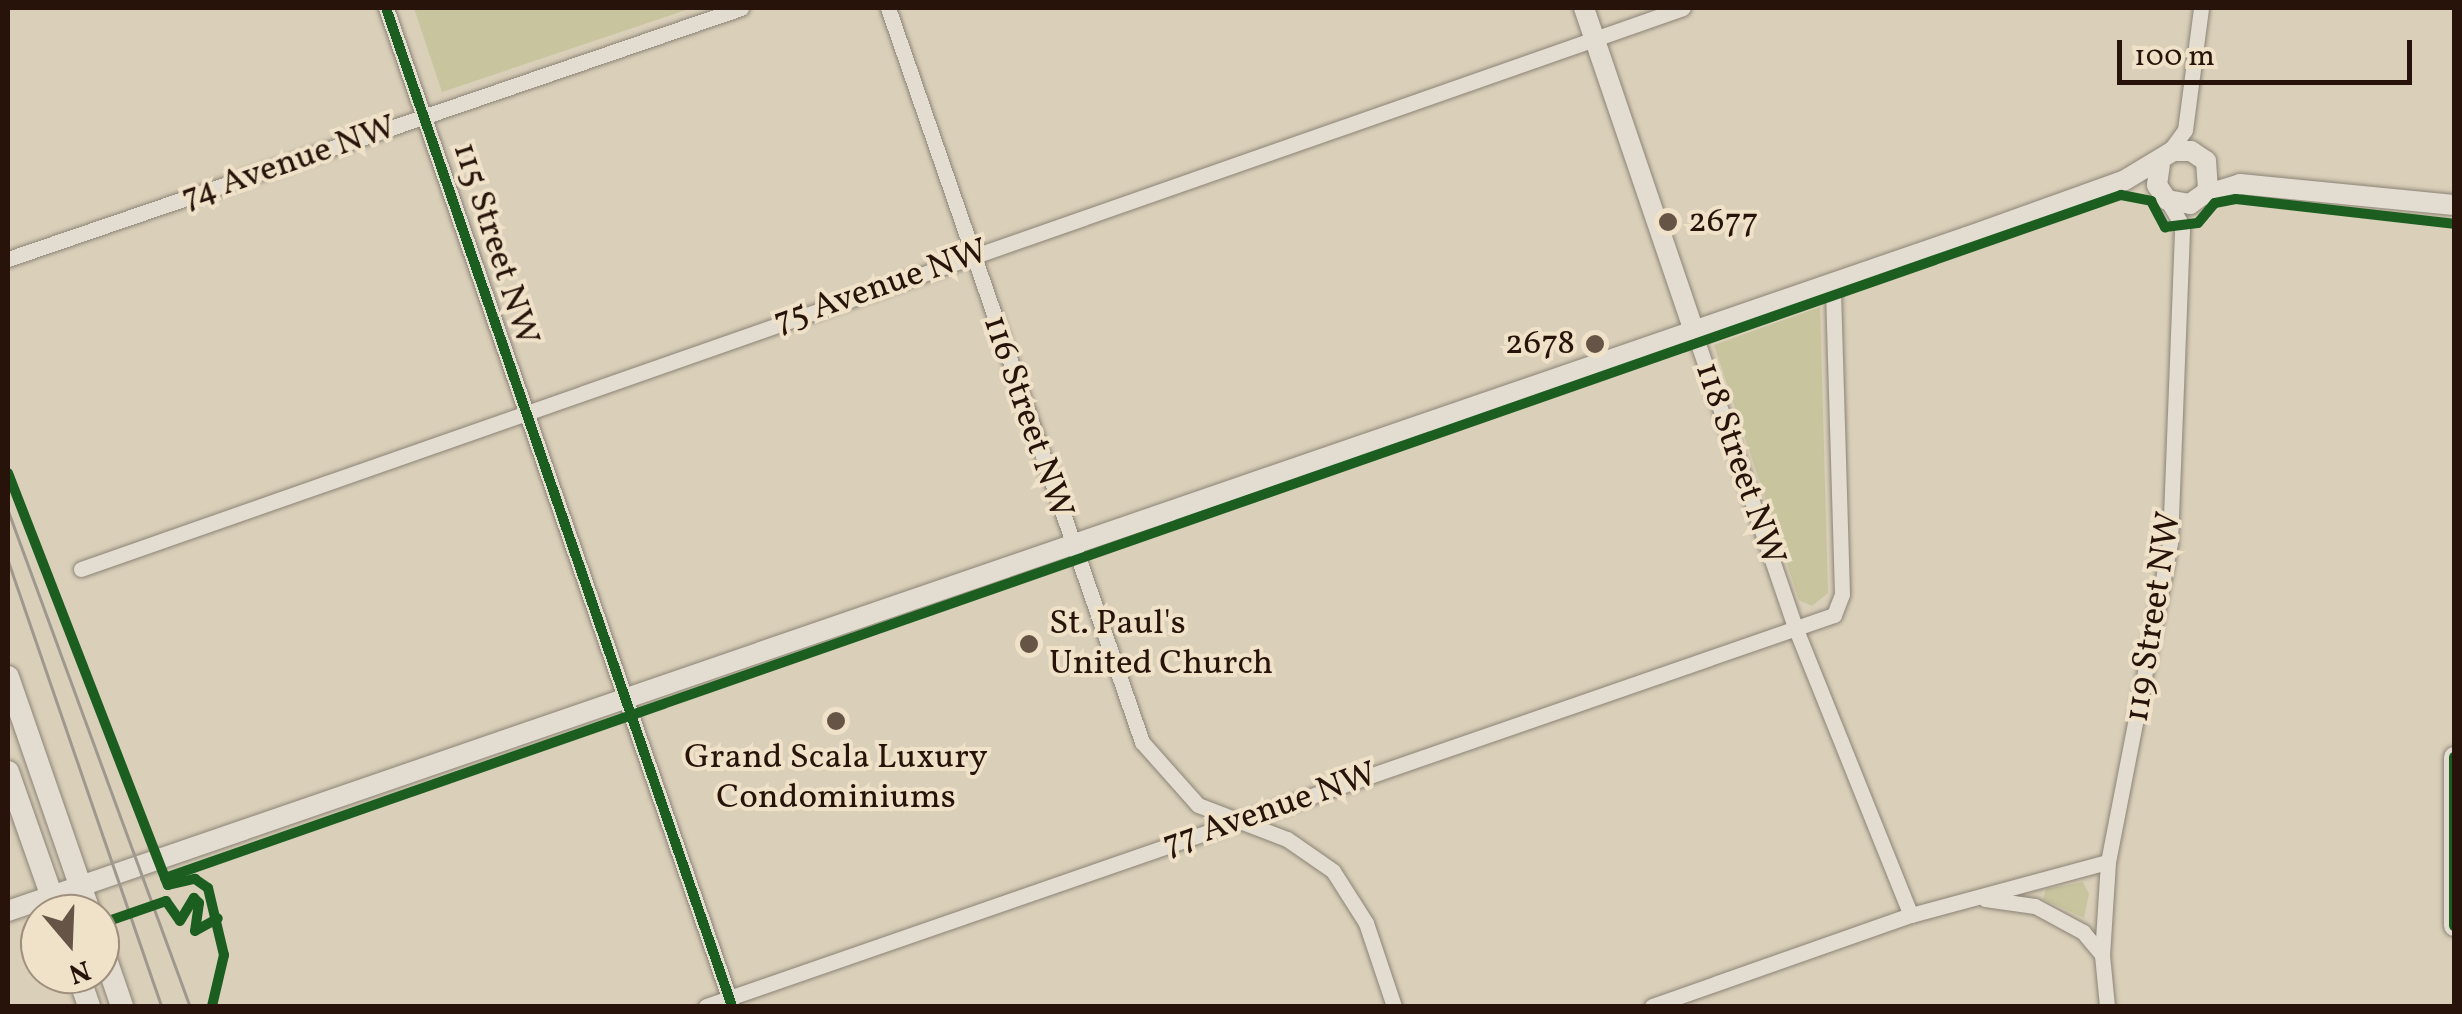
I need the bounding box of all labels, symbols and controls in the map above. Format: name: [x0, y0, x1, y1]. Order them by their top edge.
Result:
scale bar: [2122, 20, 2417, 82]
text: 100 m: [2134, 36, 2215, 78]
street label: 74 Avenue NW: [176, 107, 402, 219]
street label: 115 Street NW: [442, 137, 548, 351]
place label: 2677: [1688, 201, 1758, 243]
marker: 2677: [1657, 211, 1679, 233]
street label: 75 Avenue NW: [769, 231, 993, 343]
street label: 116 Street NW: [973, 310, 1081, 524]
place label: 2678: [1505, 323, 1575, 365]
marker: 2678: [1584, 333, 1606, 355]
street label: 118 Street NW: [1685, 357, 1793, 571]
street label: 119 Street NW: [2117, 509, 2191, 725]
place label: St. Paul's United Church: [1049, 603, 1273, 685]
marker: St. Paul's United Church: [1018, 633, 1040, 655]
marker: Grand Scala Luxury Condominiums: [825, 710, 847, 732]
place label: Grand Scala Luxury Condominiums: [684, 737, 988, 819]
street label: 77 Avenue NW: [1157, 754, 1383, 866]
north arrow: [20, 894, 120, 994]
text: N: [63, 949, 95, 993]

